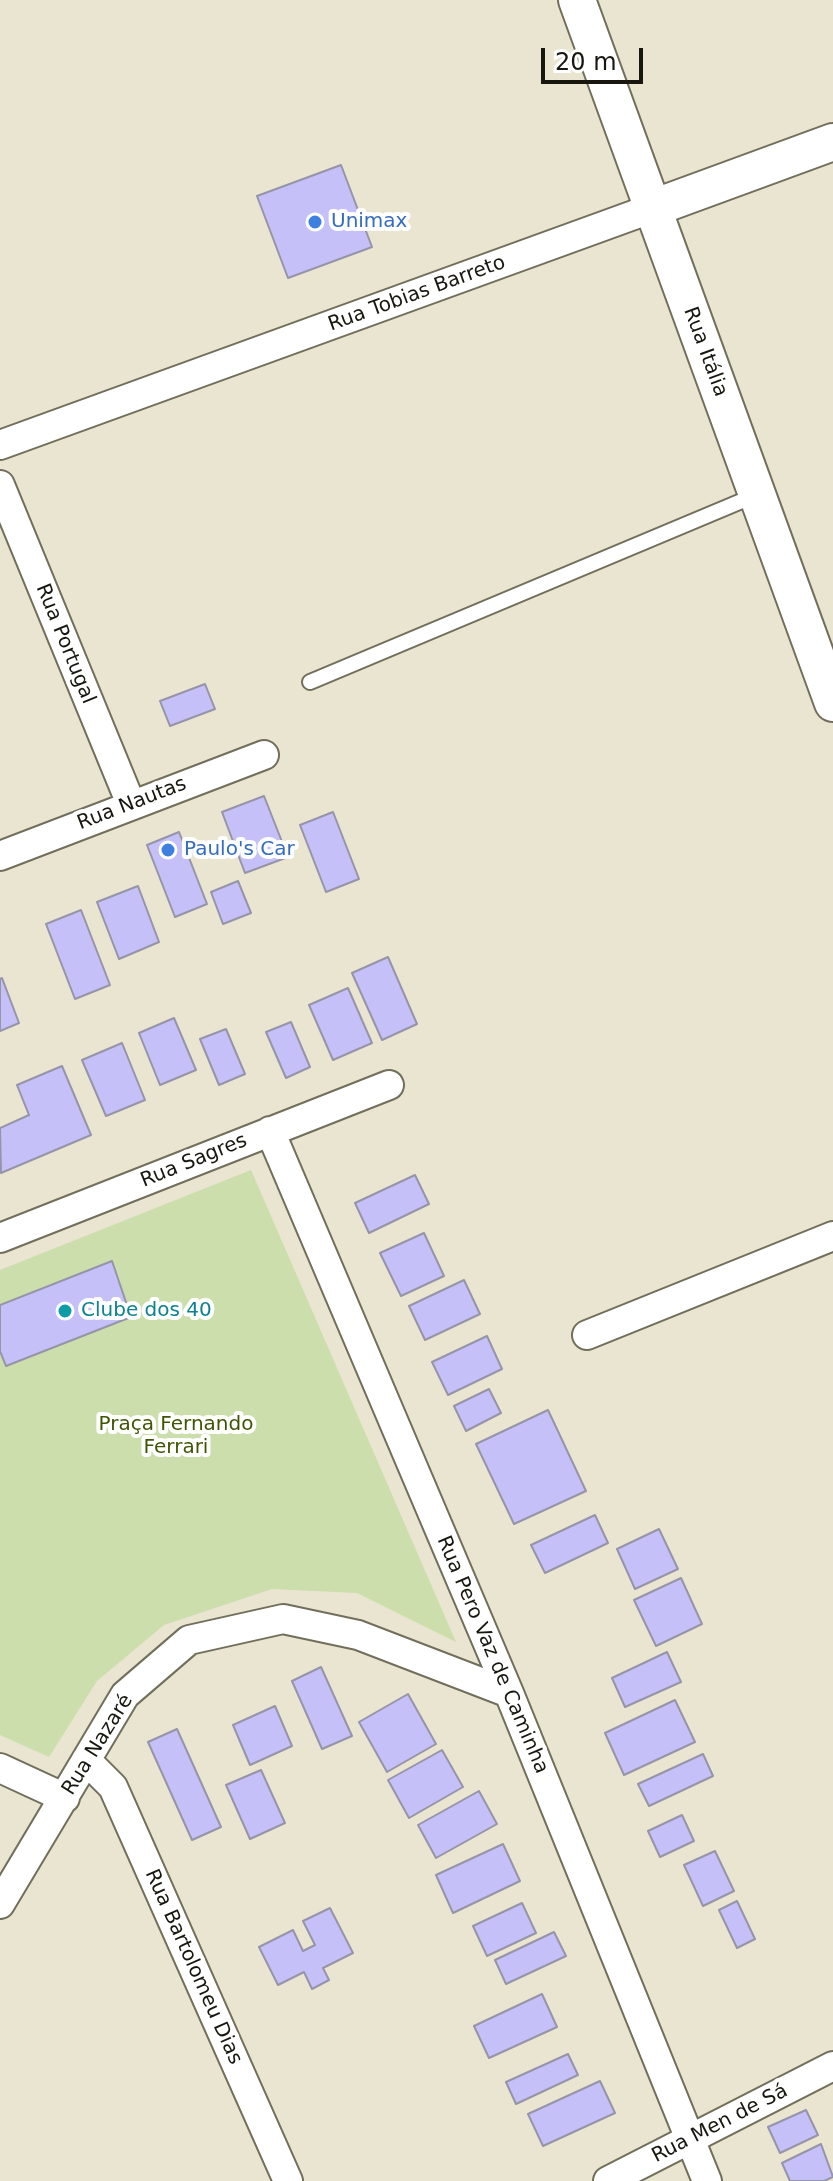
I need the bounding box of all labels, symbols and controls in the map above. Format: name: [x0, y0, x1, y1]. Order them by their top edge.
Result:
scale bar: [545, 32, 647, 82]
text: 20 m: [555, 48, 617, 76]
place label: Unimax: [331, 210, 407, 234]
marker: Unimax: [306, 213, 324, 231]
street label: Rua Tobias Barreto: [325, 251, 509, 337]
street label: Rua Itália: [678, 304, 732, 400]
street label: Rua Portugal: [30, 581, 100, 707]
street label: Rua Nautas: [74, 772, 190, 836]
place label: Paulo's Car: [184, 838, 295, 862]
marker: Paulo's Car: [159, 841, 177, 859]
street label: Rua Sagres: [137, 1129, 251, 1193]
place label: Clube dos 40: [81, 1299, 212, 1323]
marker: Clube dos 40: [56, 1302, 74, 1320]
park label: Praça Fernando Ferrari: [99, 1413, 253, 1460]
street label: Rua Pero Vaz de Caminha: [431, 1533, 553, 1777]
street label: Rua Nazaré: [58, 1690, 138, 1800]
street label: Rua Bartolomeu Dias: [139, 1866, 247, 2068]
street label: Rua Men de Sá: [648, 2079, 792, 2169]

